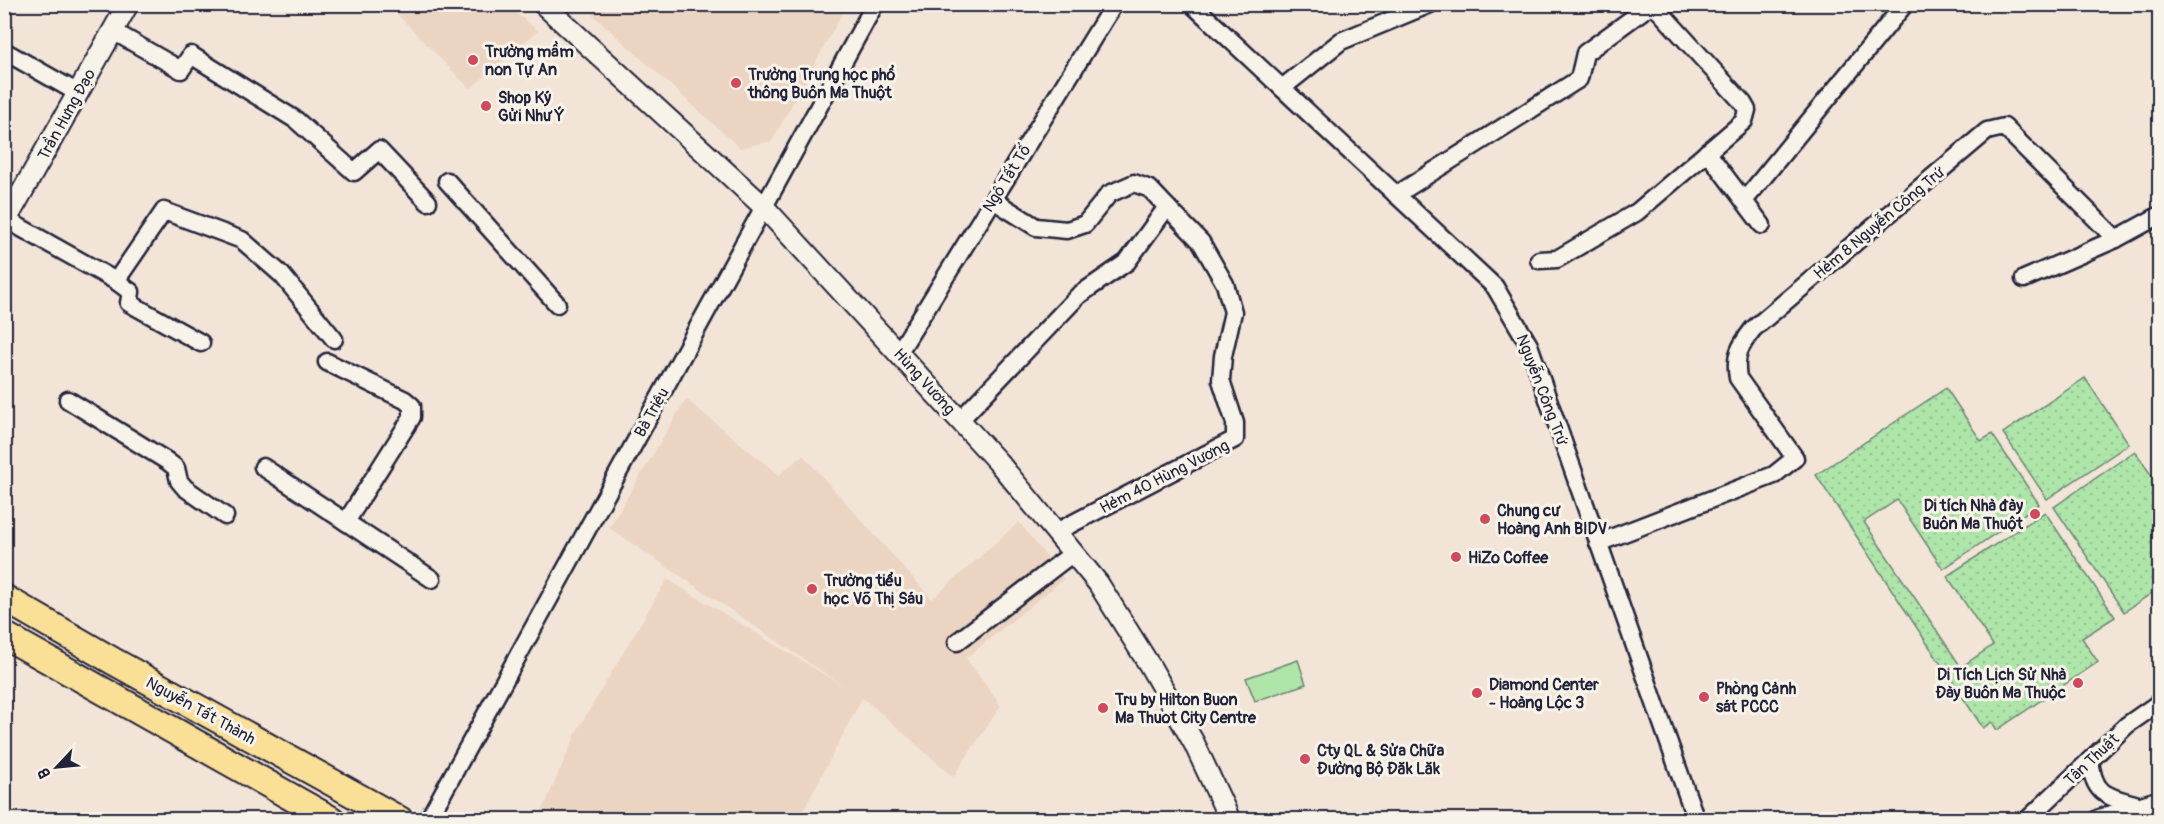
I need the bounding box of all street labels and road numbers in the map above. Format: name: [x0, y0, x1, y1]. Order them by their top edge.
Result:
street label: Trần Hưng Đạo: [33, 65, 100, 164]
street label: Ngô Tất Tố: [978, 141, 1036, 216]
street label: Hẻm 8 Nguyễn Công Trứ: [1810, 162, 1950, 284]
street label: Nguyễn Công Trứ: [1512, 332, 1573, 449]
street label: Hùng Vương: [889, 344, 959, 419]
street label: Bà Triệu: [630, 384, 674, 441]
street label: Hẻm 40 Hùng Vương: [1096, 436, 1233, 518]
street label: Nguyễn Tất Thành: [142, 673, 259, 749]
street label: Tân Thuật: [2060, 729, 2124, 790]

